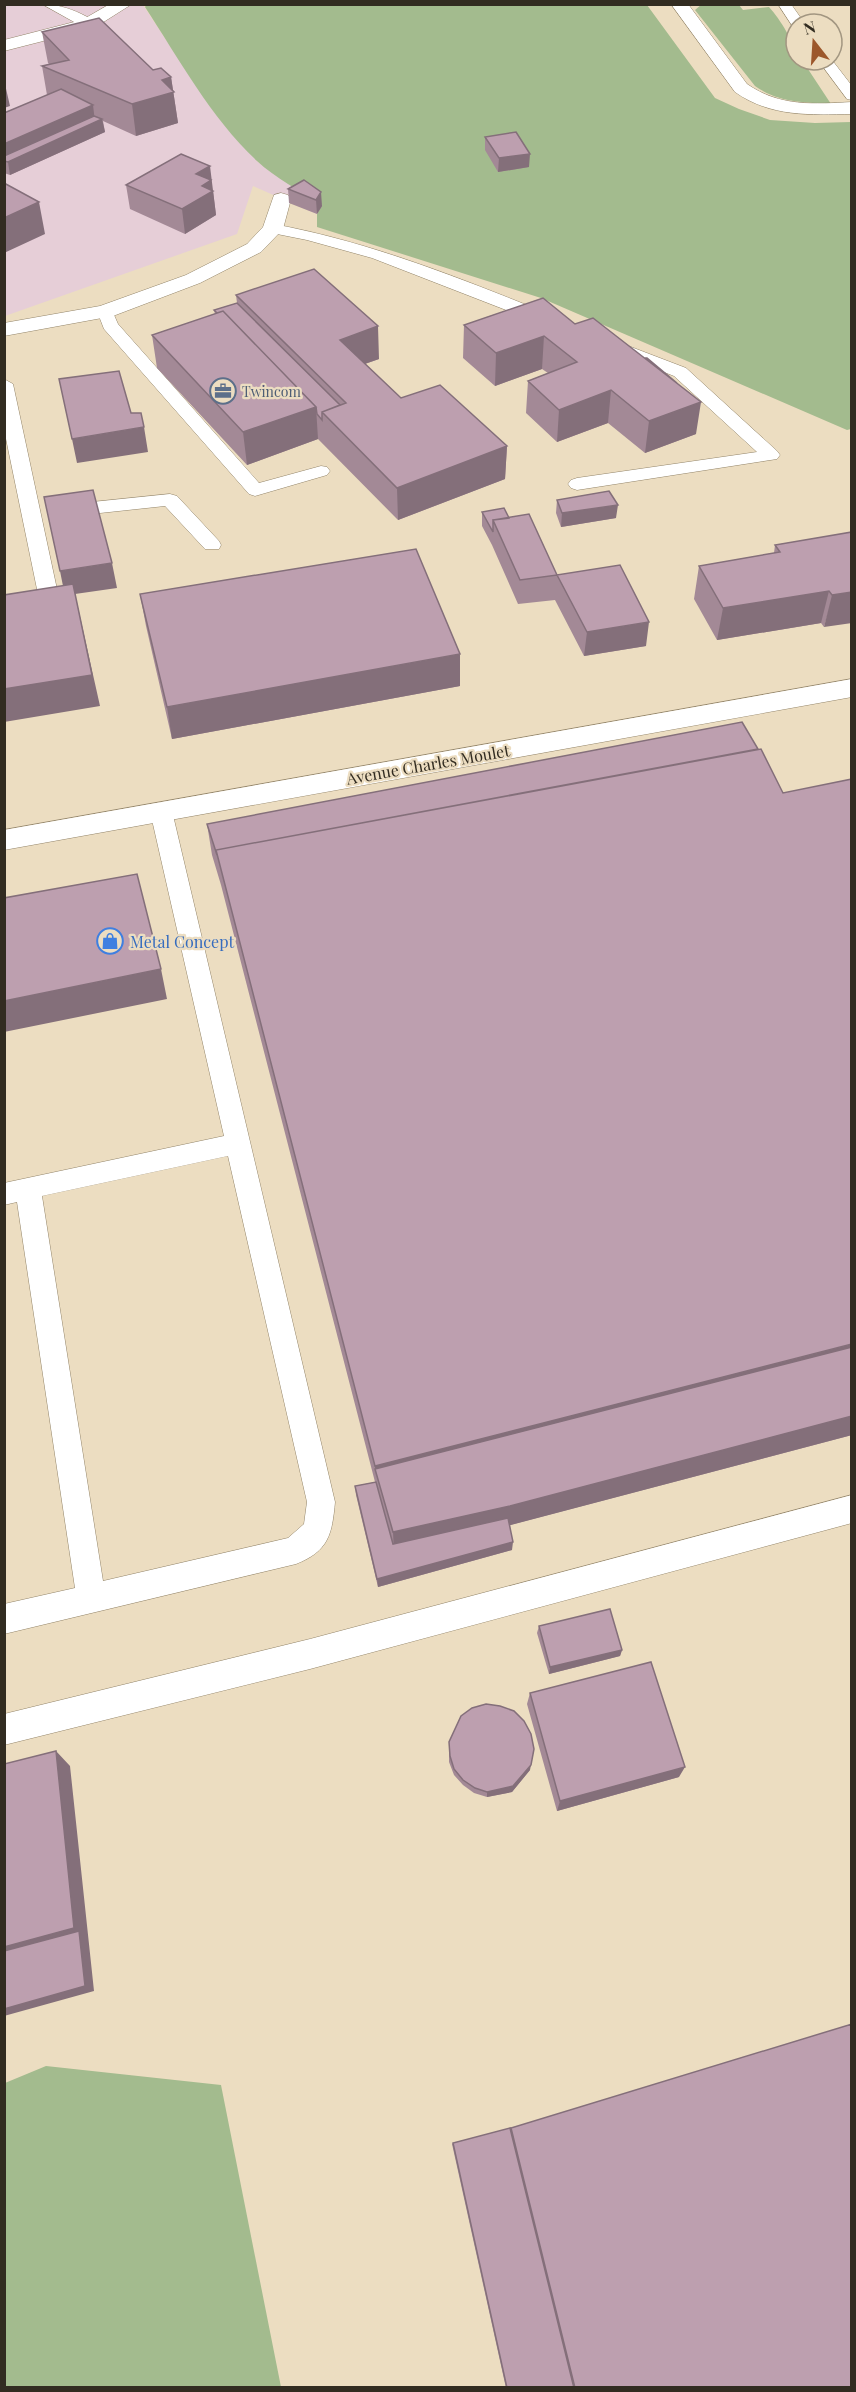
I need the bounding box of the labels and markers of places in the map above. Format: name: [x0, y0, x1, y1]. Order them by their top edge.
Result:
office icon: Twincom: [208, 376, 238, 406]
place label: Twincom: [242, 382, 301, 401]
shop icon: Metal Concept: [95, 926, 125, 956]
place label: Metal Concept: [130, 931, 234, 952]

